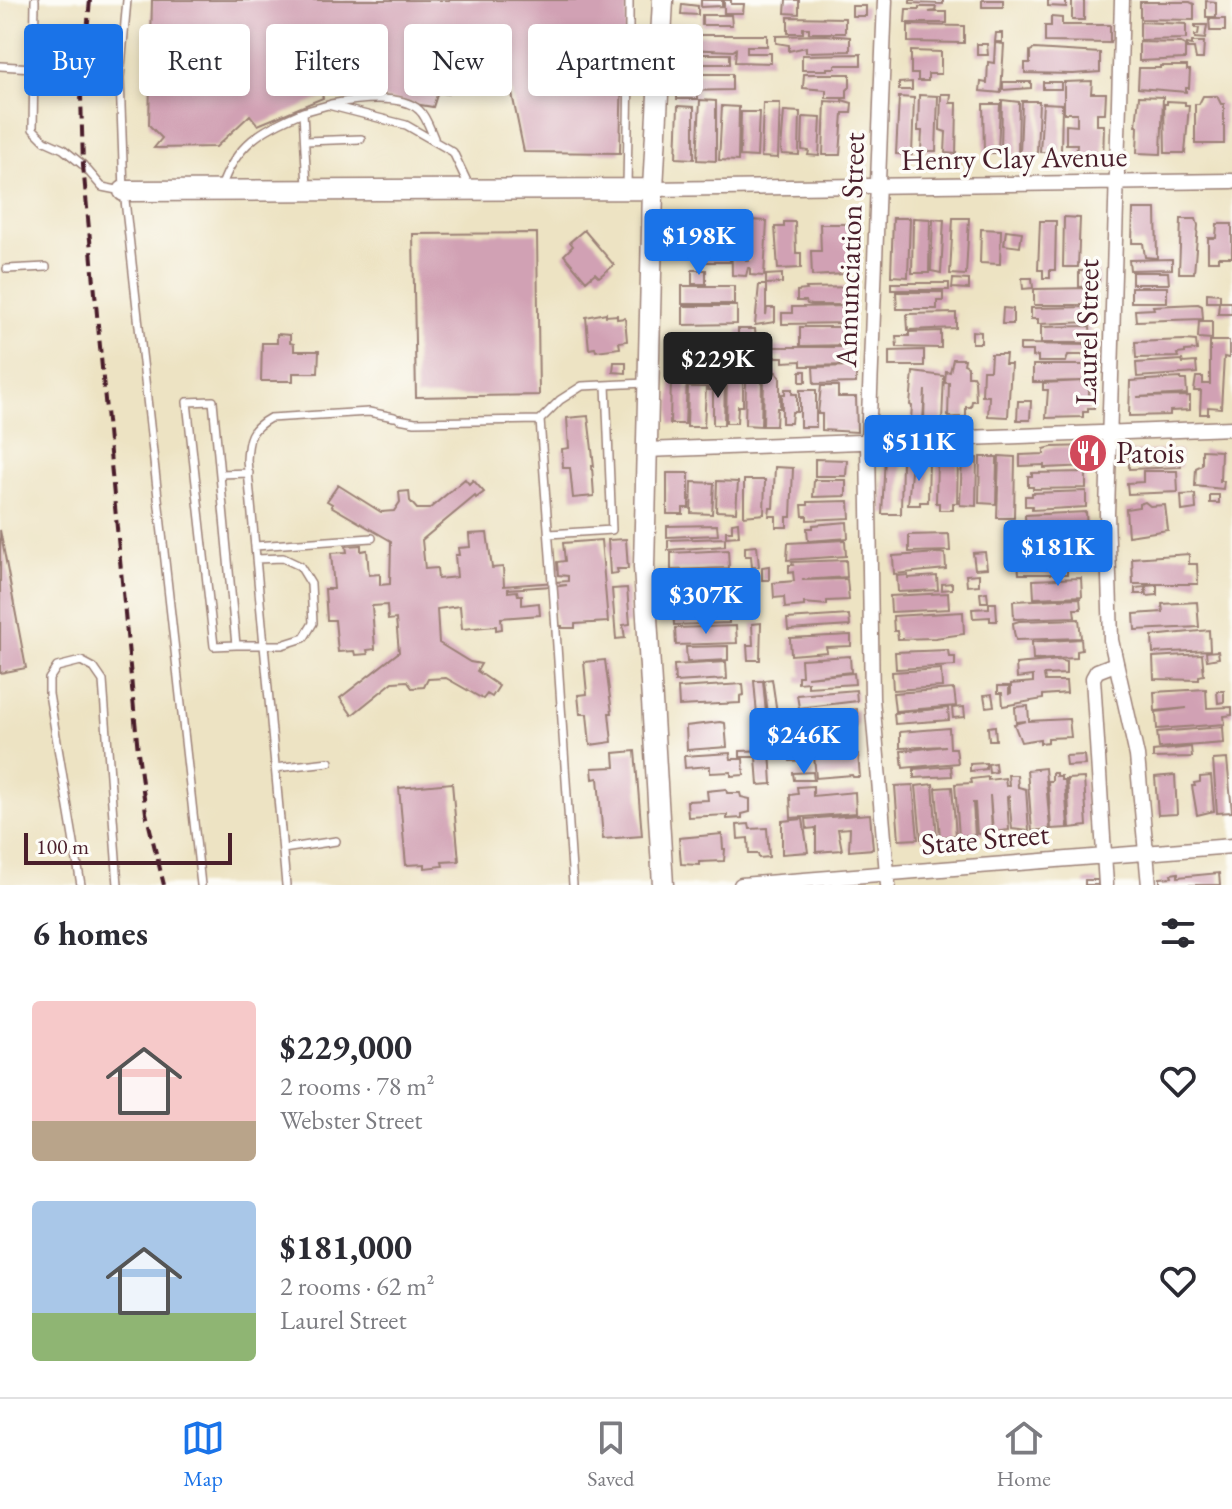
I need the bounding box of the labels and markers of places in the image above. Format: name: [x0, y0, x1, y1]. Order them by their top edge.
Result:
pin: $198K: [643, 209, 755, 277]
pin: $229K: [662, 332, 774, 400]
pin: $511K: [863, 415, 975, 483]
restaurant icon: Patois: [1067, 432, 1109, 474]
place label: Patois: [1116, 433, 1184, 472]
pin: $181K: [1002, 520, 1114, 588]
pin: $307K: [650, 568, 762, 636]
pin: $246K: [748, 708, 860, 776]

